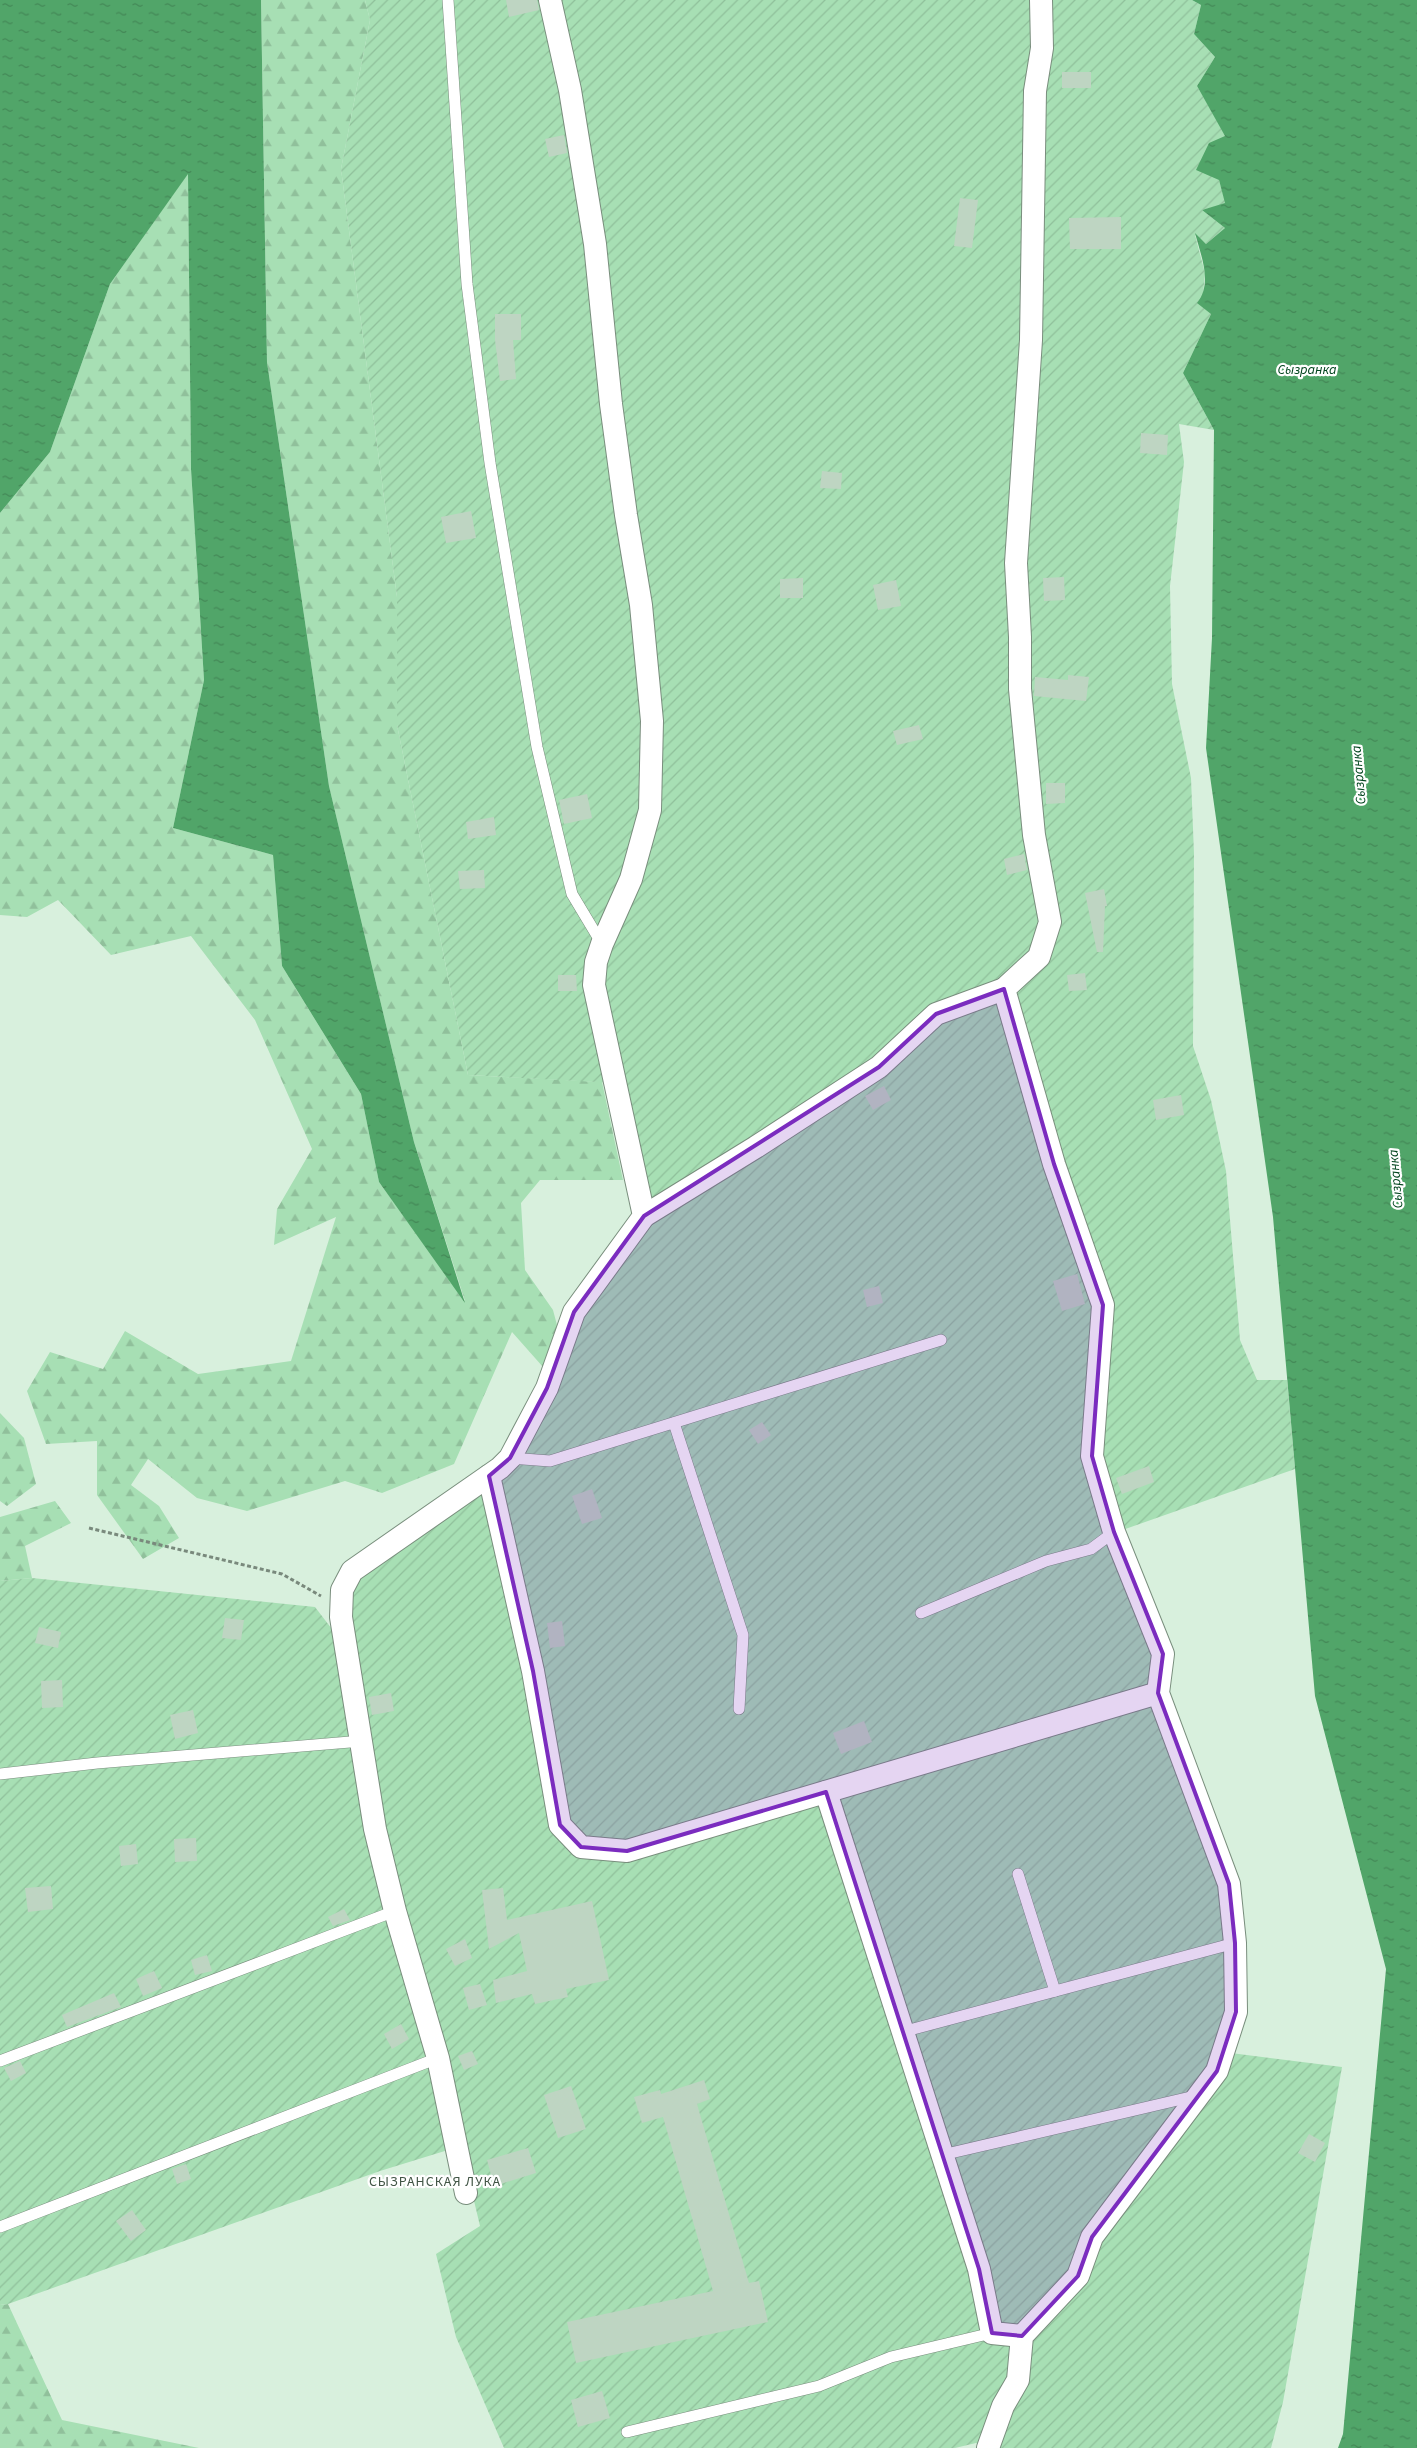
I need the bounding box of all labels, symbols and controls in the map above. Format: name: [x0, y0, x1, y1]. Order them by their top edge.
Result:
water label: Сызранка: [1277, 360, 1337, 380]
water label: Сызранка: [1346, 744, 1372, 805]
water label: Сызранка: [1383, 1148, 1409, 1209]
district label: СЫЗРАНСКАЯ ЛУКА: [369, 2172, 501, 2192]

